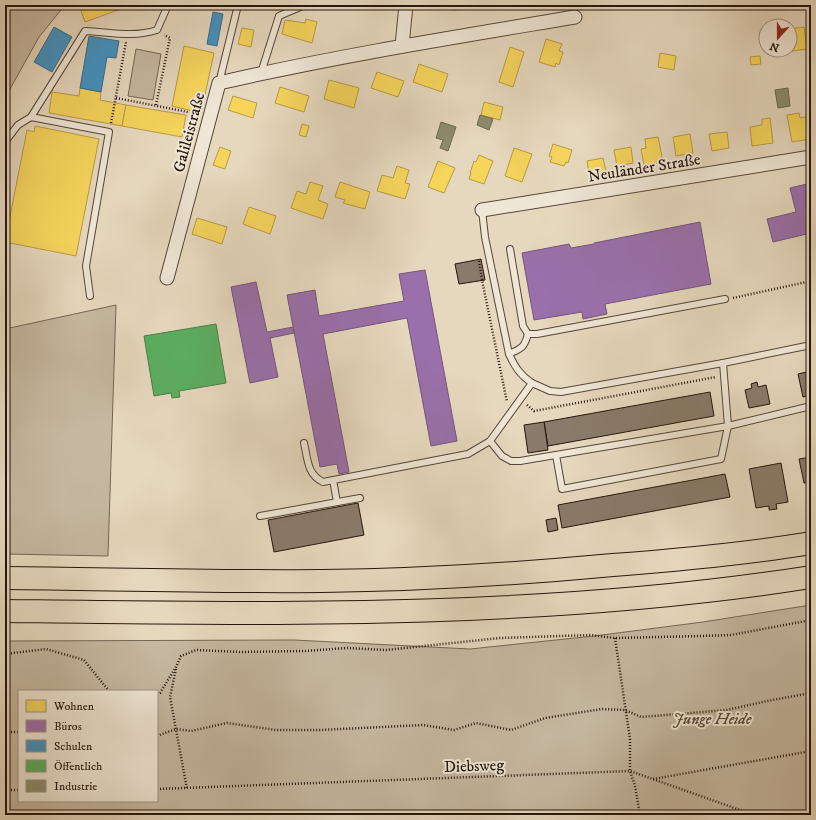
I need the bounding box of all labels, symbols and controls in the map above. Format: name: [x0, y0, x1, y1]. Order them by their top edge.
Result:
north arrow: [758, 18, 798, 58]
text: N: [768, 38, 781, 55]
street label: Galileistraße: [169, 90, 209, 174]
street label: Neuländer Straße: [586, 149, 702, 187]
legend: [18, 690, 158, 802]
text: Wohnen: [53, 699, 95, 714]
park label: Junge Heide: [673, 709, 752, 729]
text: Büros: [54, 719, 82, 734]
text: Schulen: [54, 739, 93, 754]
street label: Diebsweg: [444, 755, 505, 777]
text: Öffentlich: [54, 759, 103, 774]
text: Industrie: [54, 779, 97, 794]

